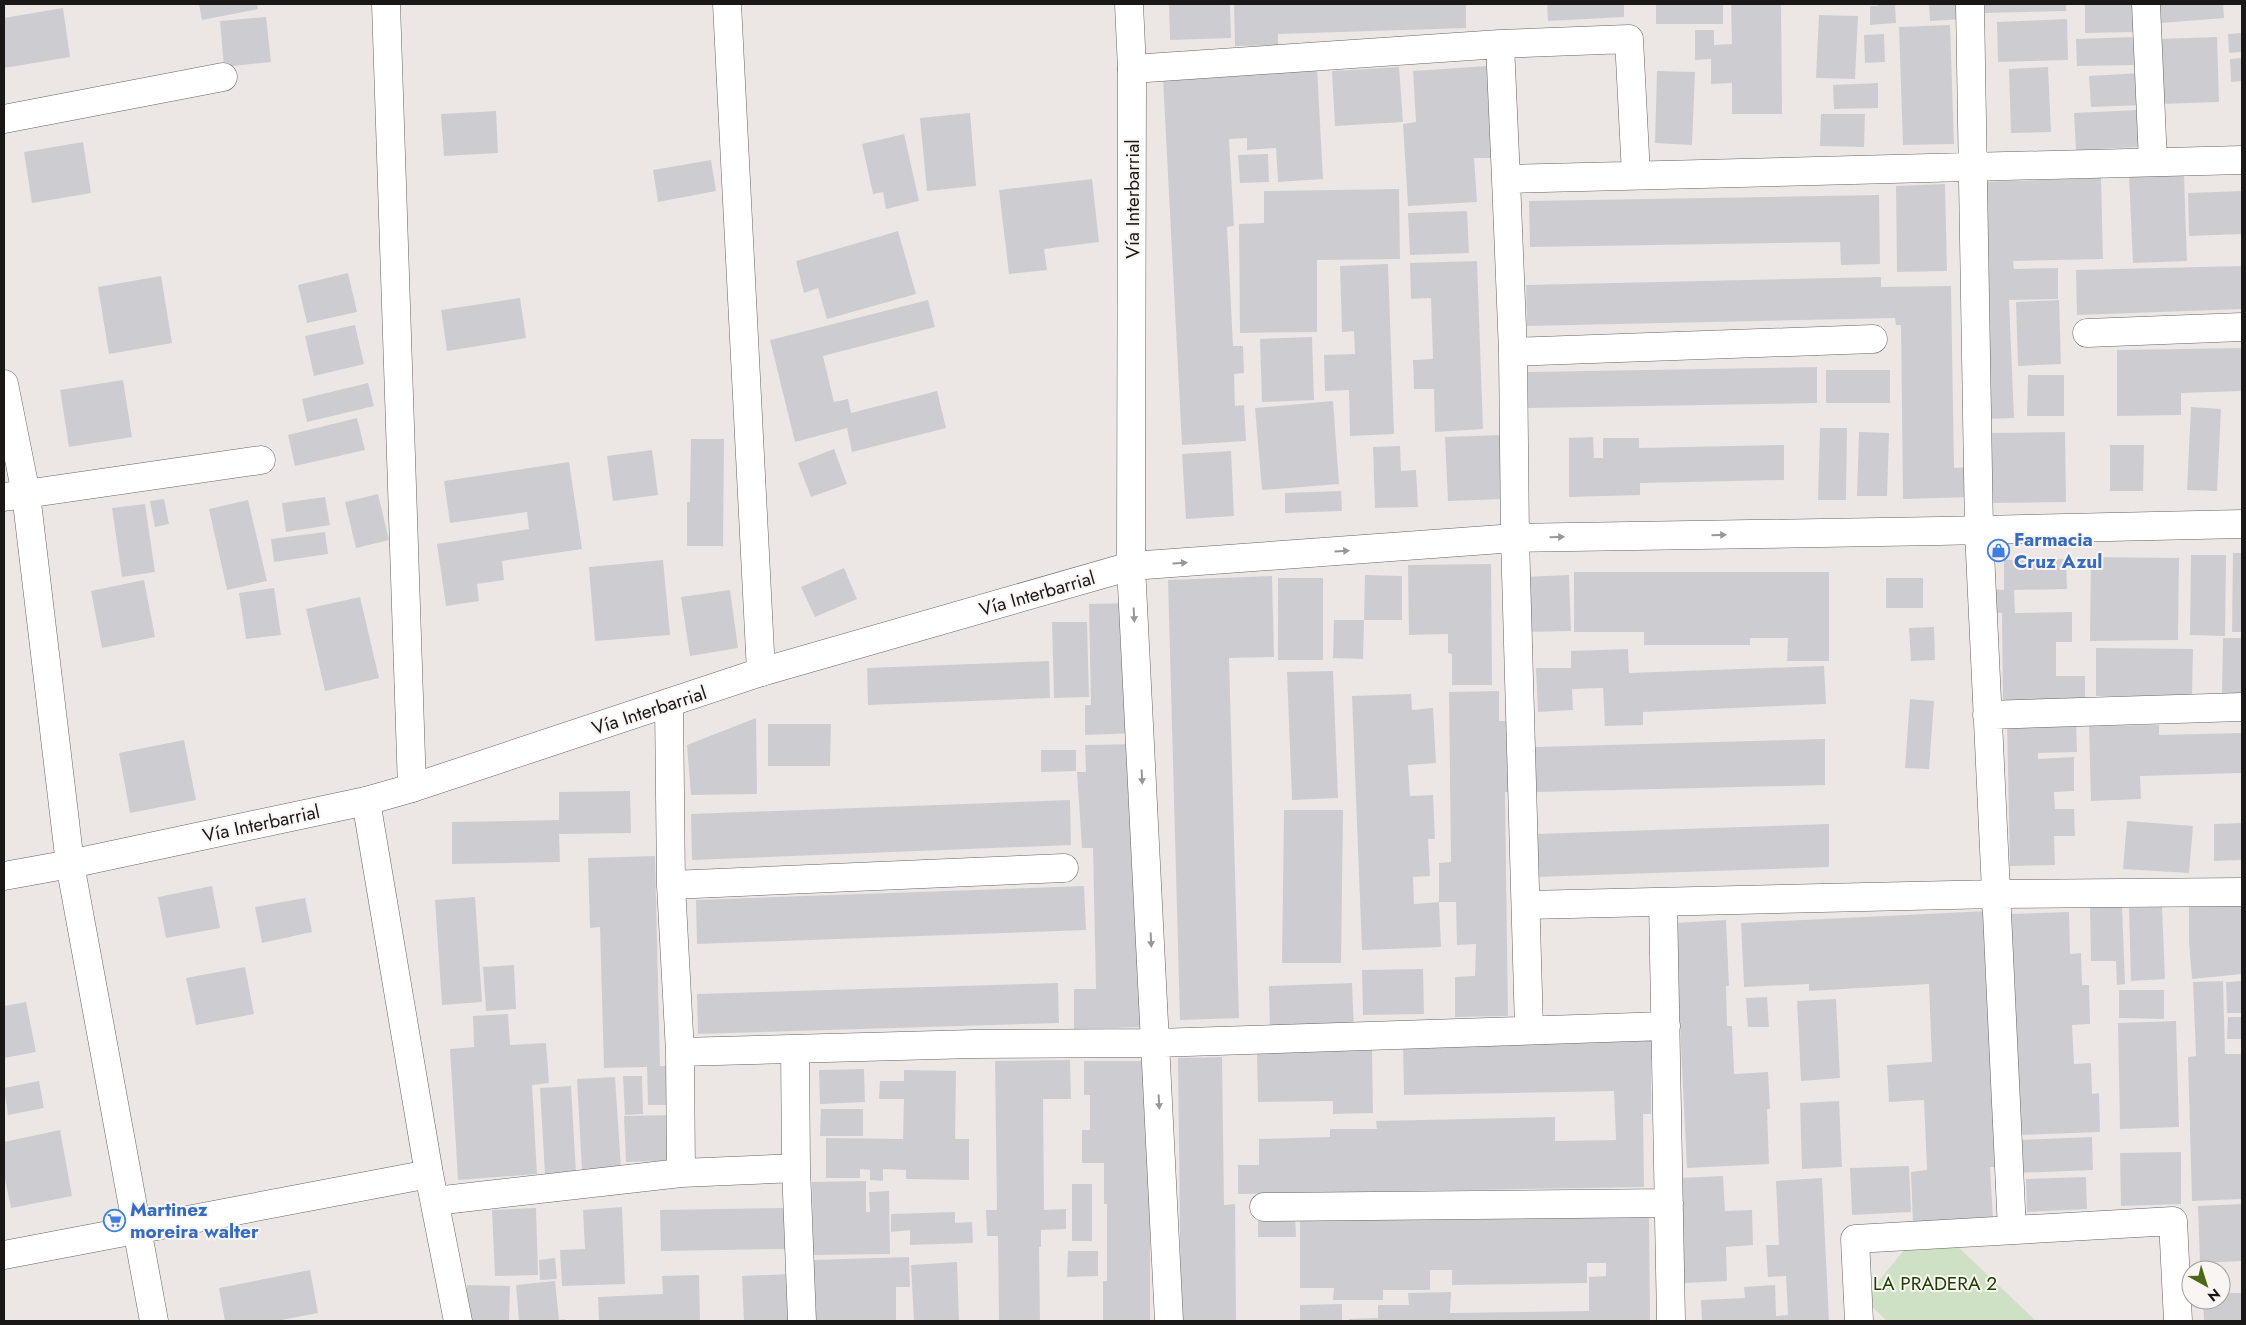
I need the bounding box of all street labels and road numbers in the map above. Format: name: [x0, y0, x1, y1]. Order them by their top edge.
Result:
street label: Vía Interbarrial: [1119, 139, 1146, 259]
street label: Vía Interbarrial: [976, 564, 1098, 623]
street label: Vía Interbarrial: [588, 679, 710, 742]
street label: Vía Interbarrial: [200, 798, 322, 849]

